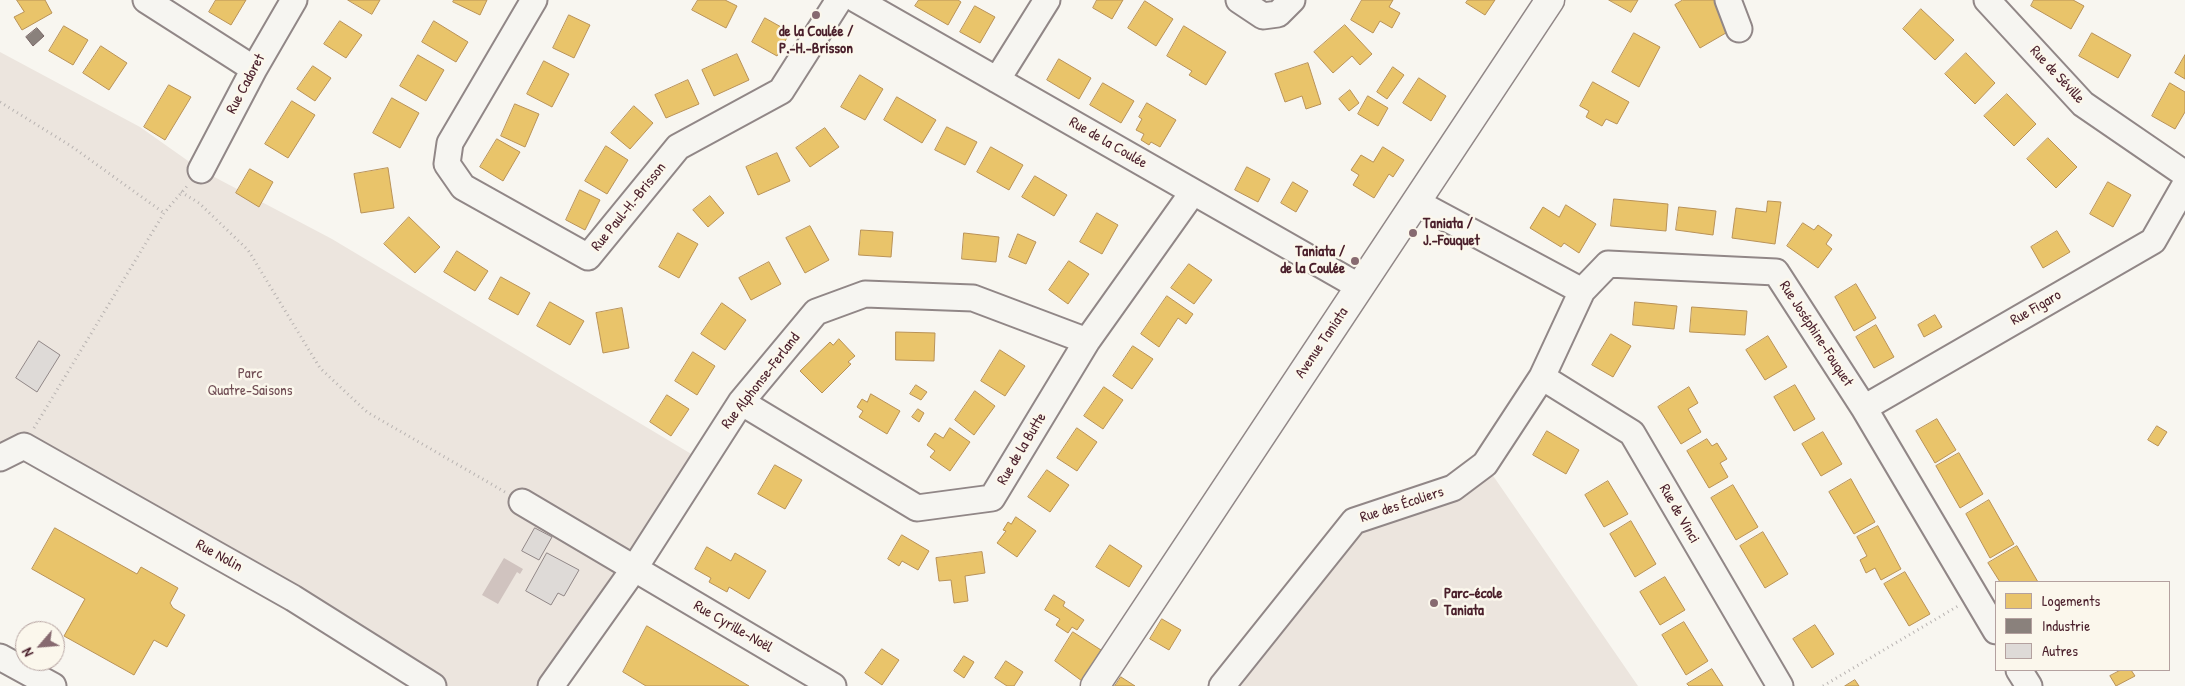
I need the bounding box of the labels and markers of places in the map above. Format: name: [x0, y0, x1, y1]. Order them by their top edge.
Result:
marker: de la Coulée / P.-H.-Brisson: [810, 9, 822, 21]
place label: de la Coulée / P.-H.-Brisson: [779, 23, 853, 58]
place label: Taniata / J.-Fouquet: [1423, 215, 1480, 250]
marker: Taniata / J.-Fouquet: [1407, 227, 1419, 239]
place label: Taniata / de la Coulée: [1280, 243, 1345, 278]
marker: Taniata / de la Coulée: [1349, 255, 1361, 267]
place label: Parc-école Taniata: [1444, 585, 1503, 620]
marker: Parc-école Taniata: [1428, 597, 1440, 609]

